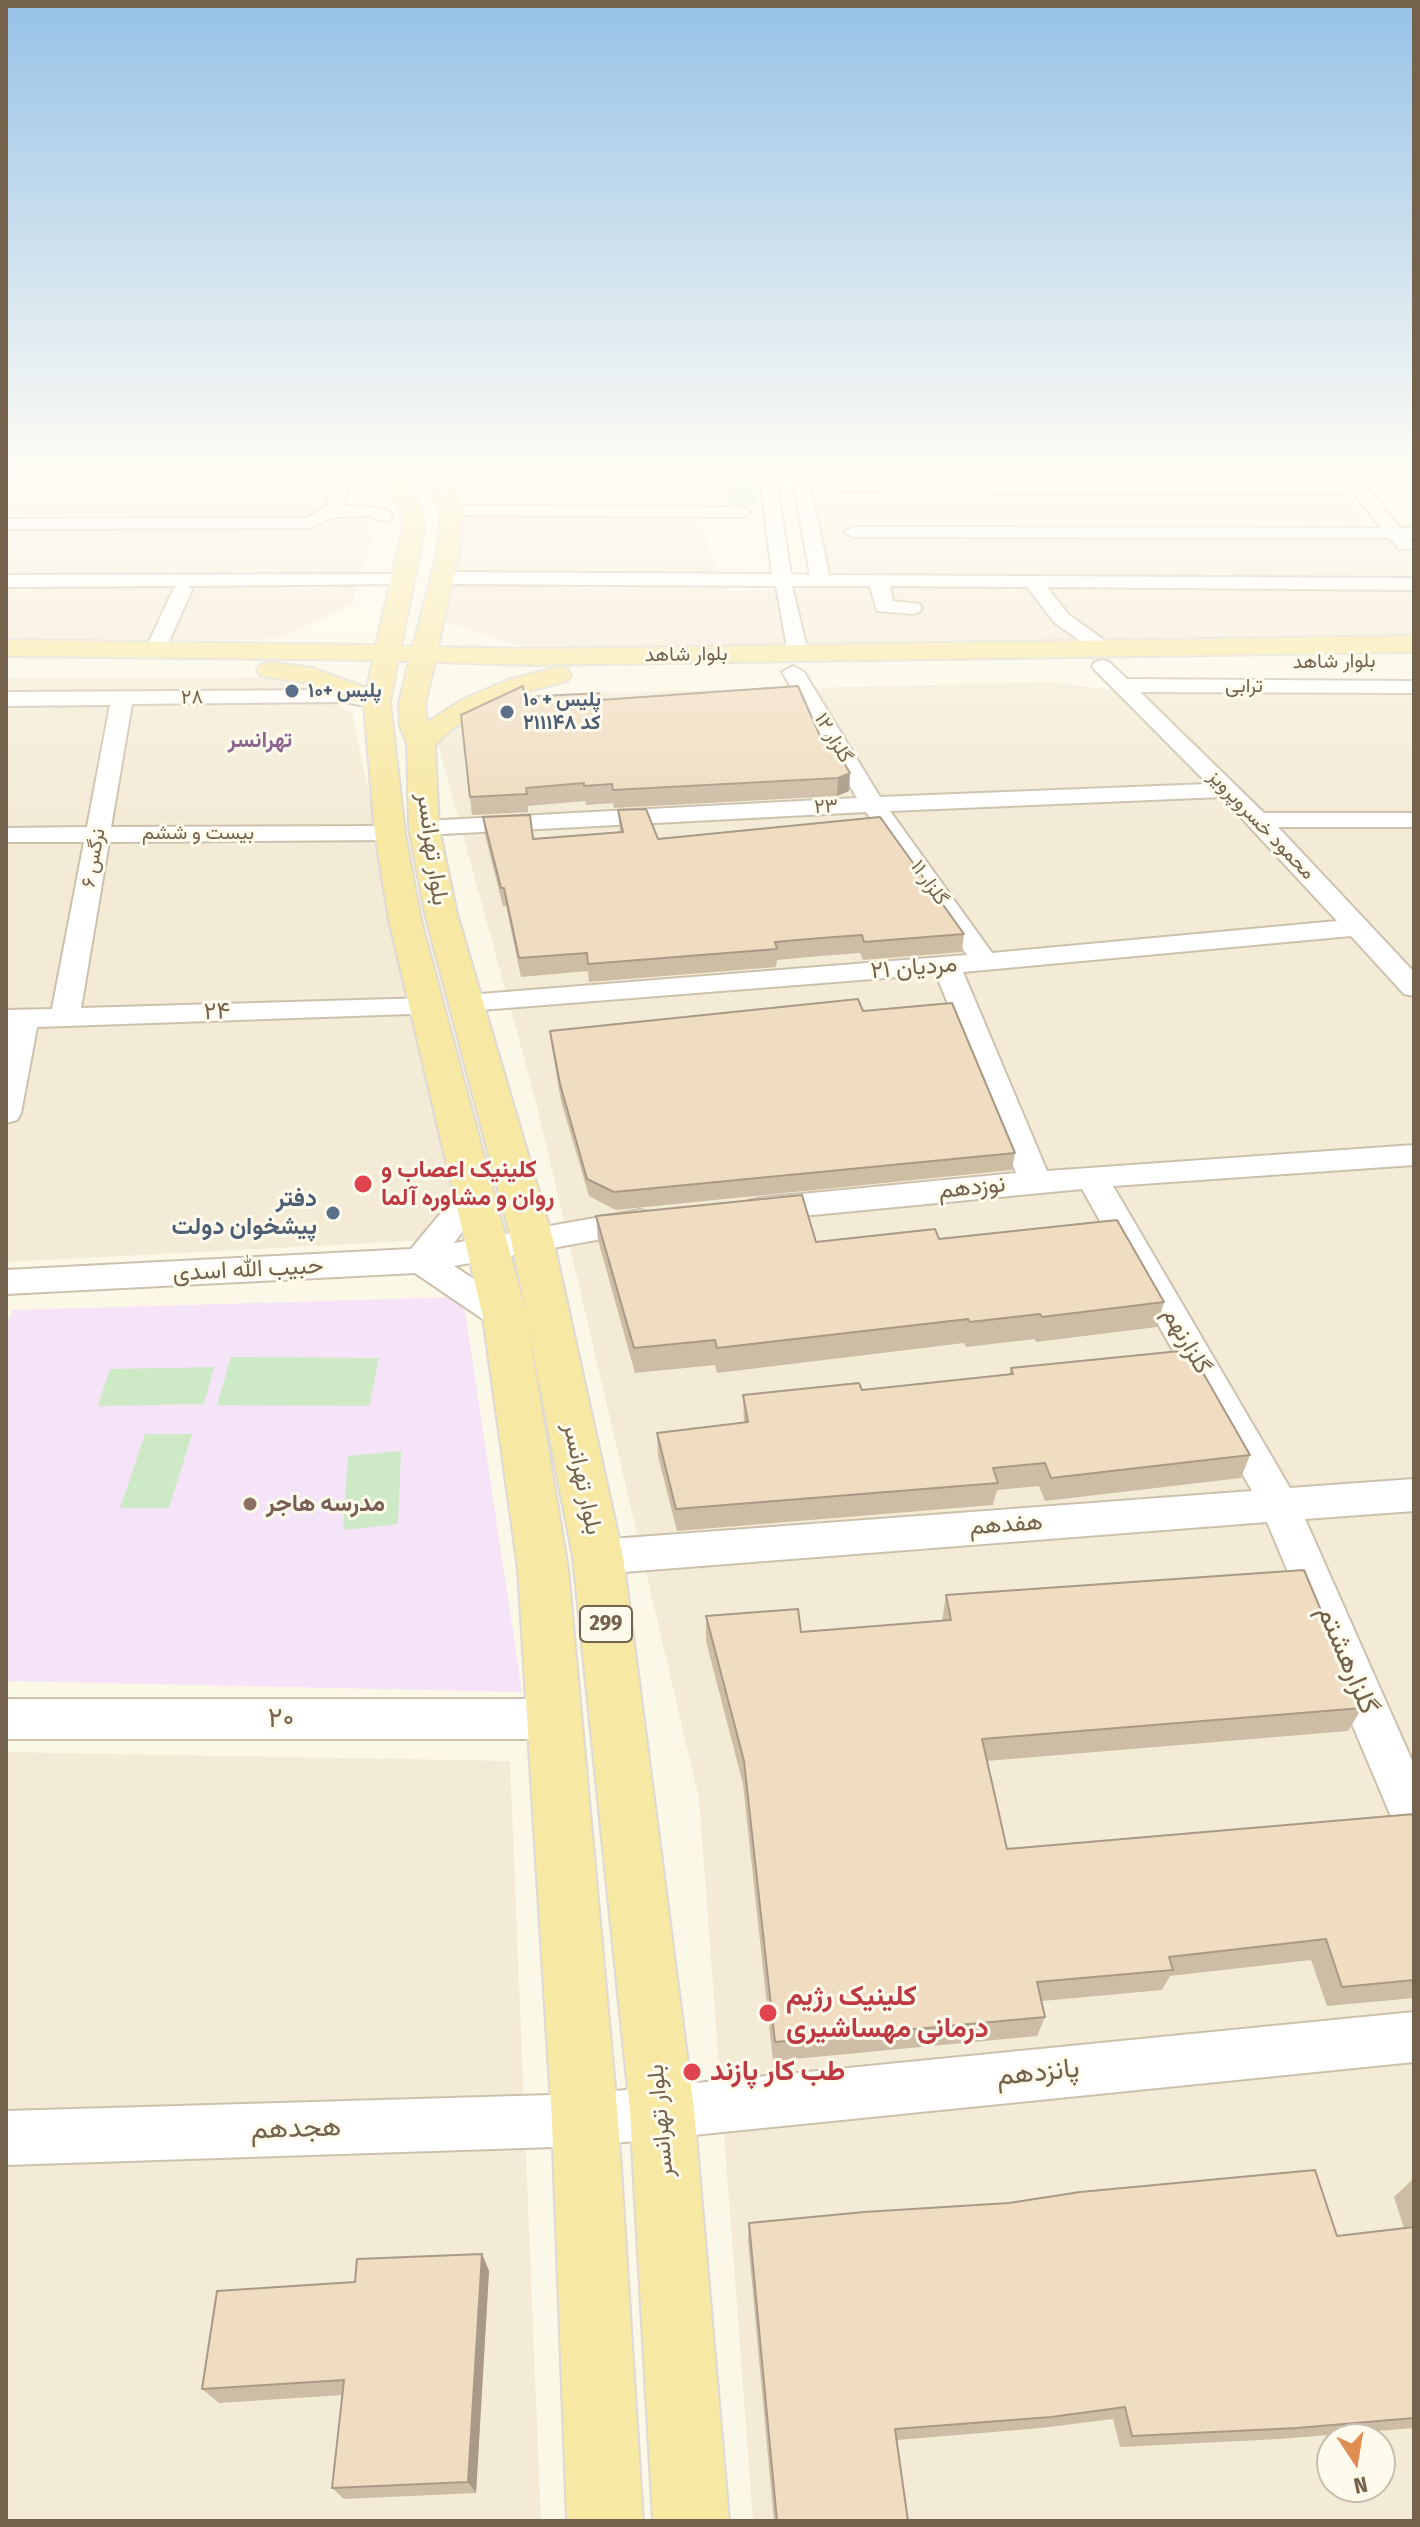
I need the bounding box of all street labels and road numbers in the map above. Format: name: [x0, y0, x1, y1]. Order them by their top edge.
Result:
street label: بلوار شاهد: [644, 642, 728, 668]
street label: بلوار شاهد: [1292, 649, 1376, 675]
street label: ترابی: [1225, 674, 1263, 698]
street label: ۲۸: [181, 686, 203, 710]
street label: گلزار ۱۲: [809, 709, 857, 767]
street label: محمود خسروپرویز: [1203, 765, 1319, 885]
street label: بلوار تهرانسر: [410, 791, 454, 907]
street label: ۲۳: [814, 794, 838, 820]
street label: بیست و ششم: [142, 821, 254, 845]
street label: نرگس ۶: [77, 827, 111, 889]
street label: گلزار ۱۱: [905, 856, 953, 910]
street label: ۲۱ مردیان: [870, 950, 958, 986]
street label: ۲۴: [203, 997, 231, 1027]
street label: نوزدهم: [937, 1170, 1007, 1206]
street label: حبیب الله اسدی: [172, 1252, 324, 1288]
street label: گلزارنهم: [1156, 1303, 1216, 1379]
street label: بلوار تهرانسر: [556, 1420, 608, 1538]
street label: هفدهم: [968, 1508, 1044, 1542]
street label: گلزارهشتم: [1309, 1601, 1385, 1719]
road number: 299: [580, 1606, 632, 1642]
street label: ۲۰: [268, 1702, 294, 1736]
street label: پانزدهم: [995, 2052, 1081, 2094]
street label: بلوار تهرانسر: [642, 2063, 680, 2179]
street label: هجدهم: [250, 2111, 342, 2147]

